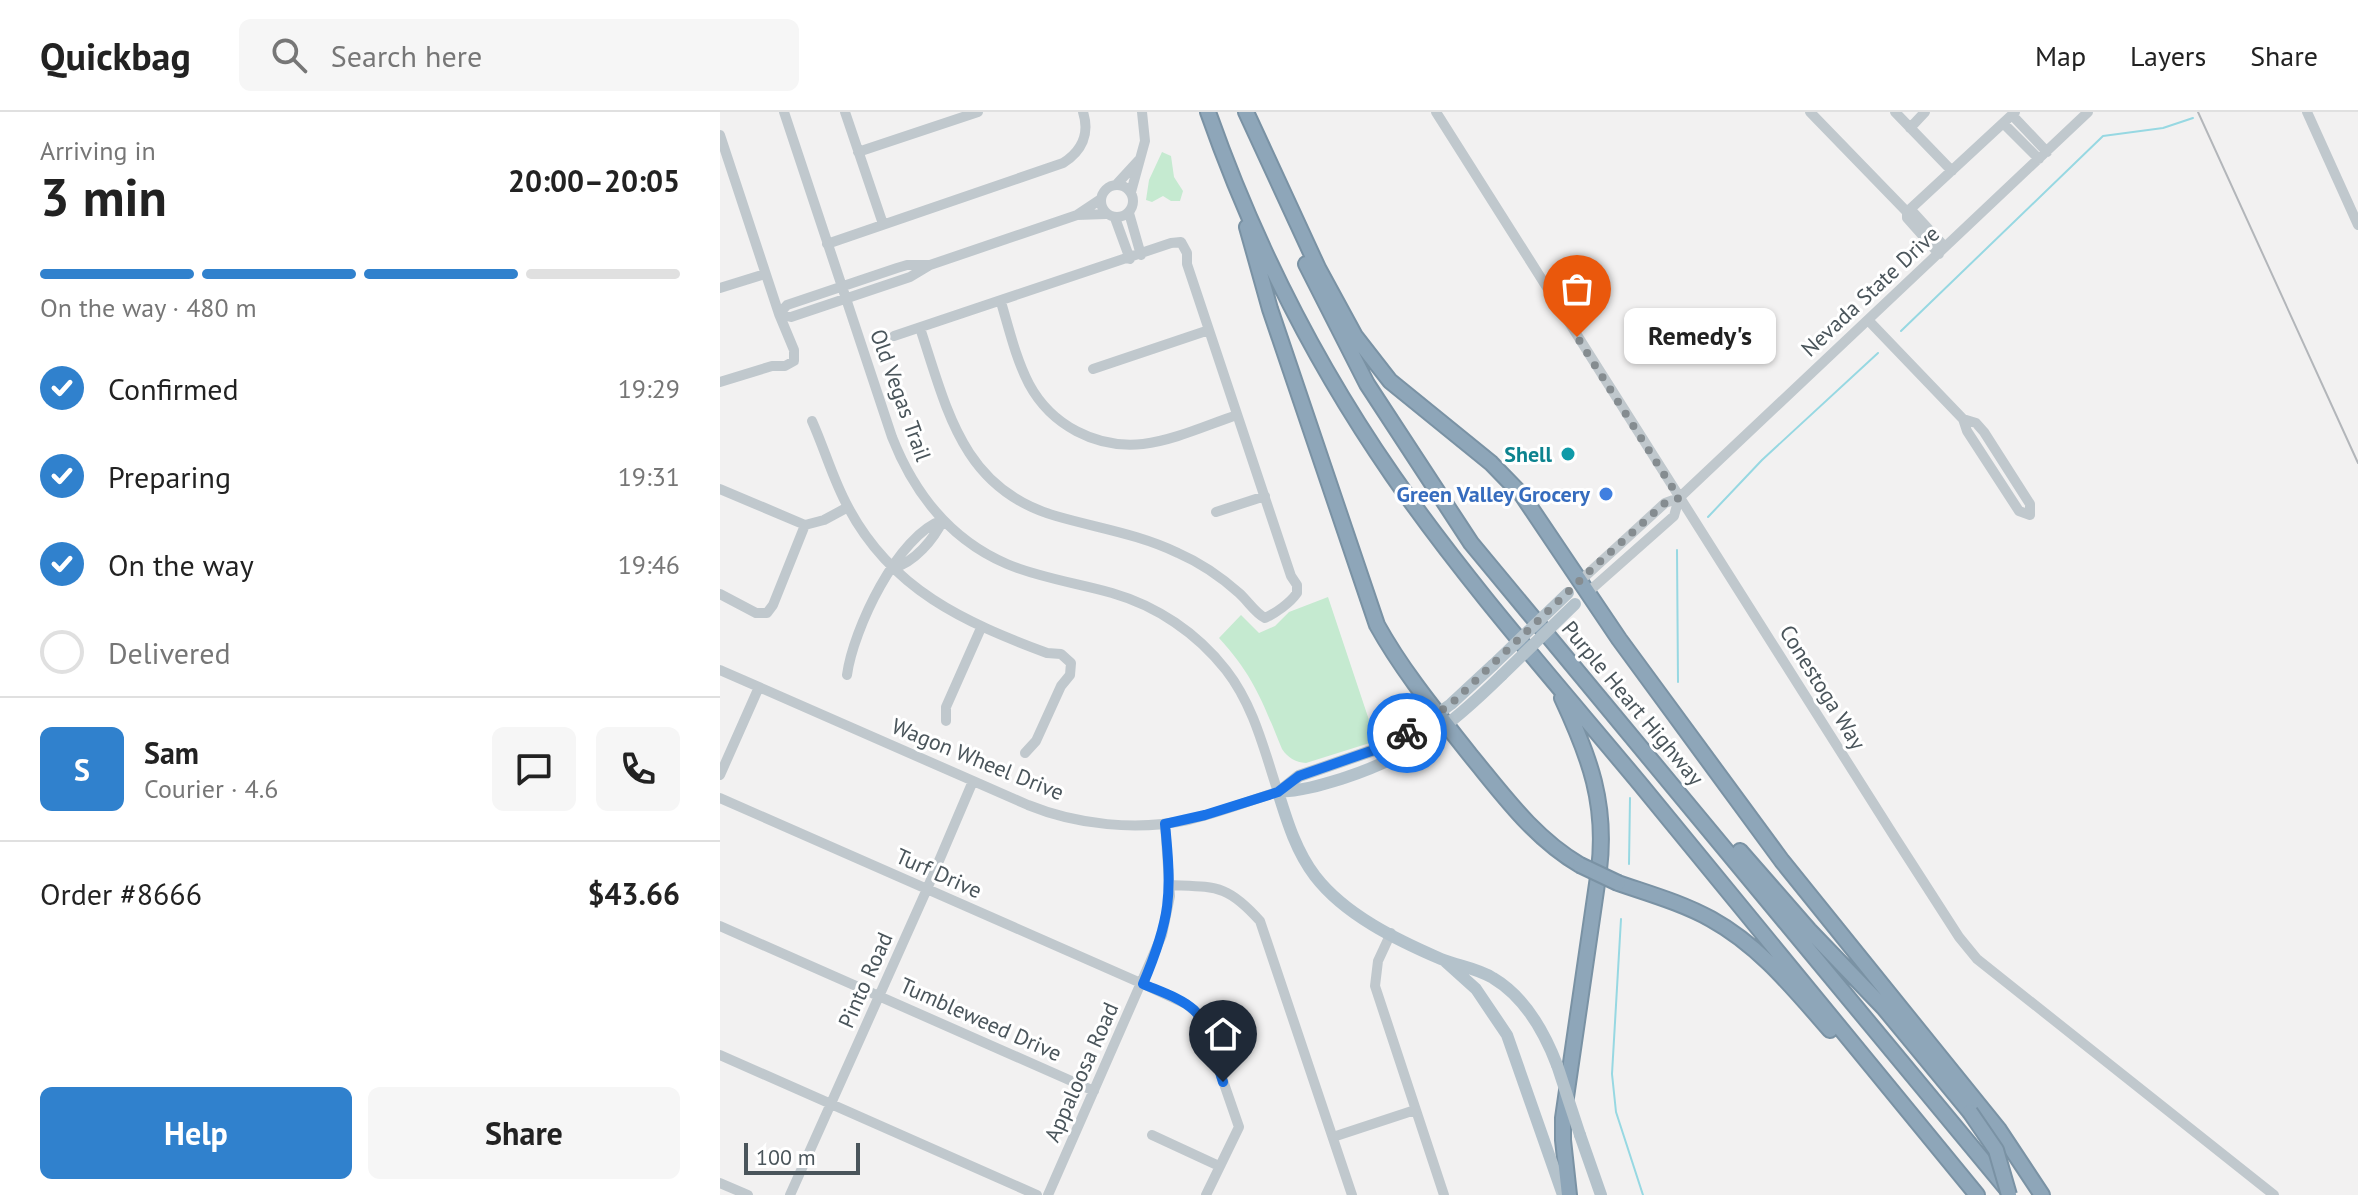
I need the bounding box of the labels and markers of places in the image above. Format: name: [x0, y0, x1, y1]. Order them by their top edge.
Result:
pin: [1543, 255, 1611, 337]
callout: Remedy's: [1625, 309, 1777, 365]
place label: Shell: [1504, 440, 1553, 468]
marker: Shell: [1559, 445, 1577, 463]
place label: Green Valley Grocery: [1397, 480, 1590, 508]
marker: Green Valley Grocery: [1597, 485, 1615, 503]
pin: [1189, 1000, 1257, 1082]

